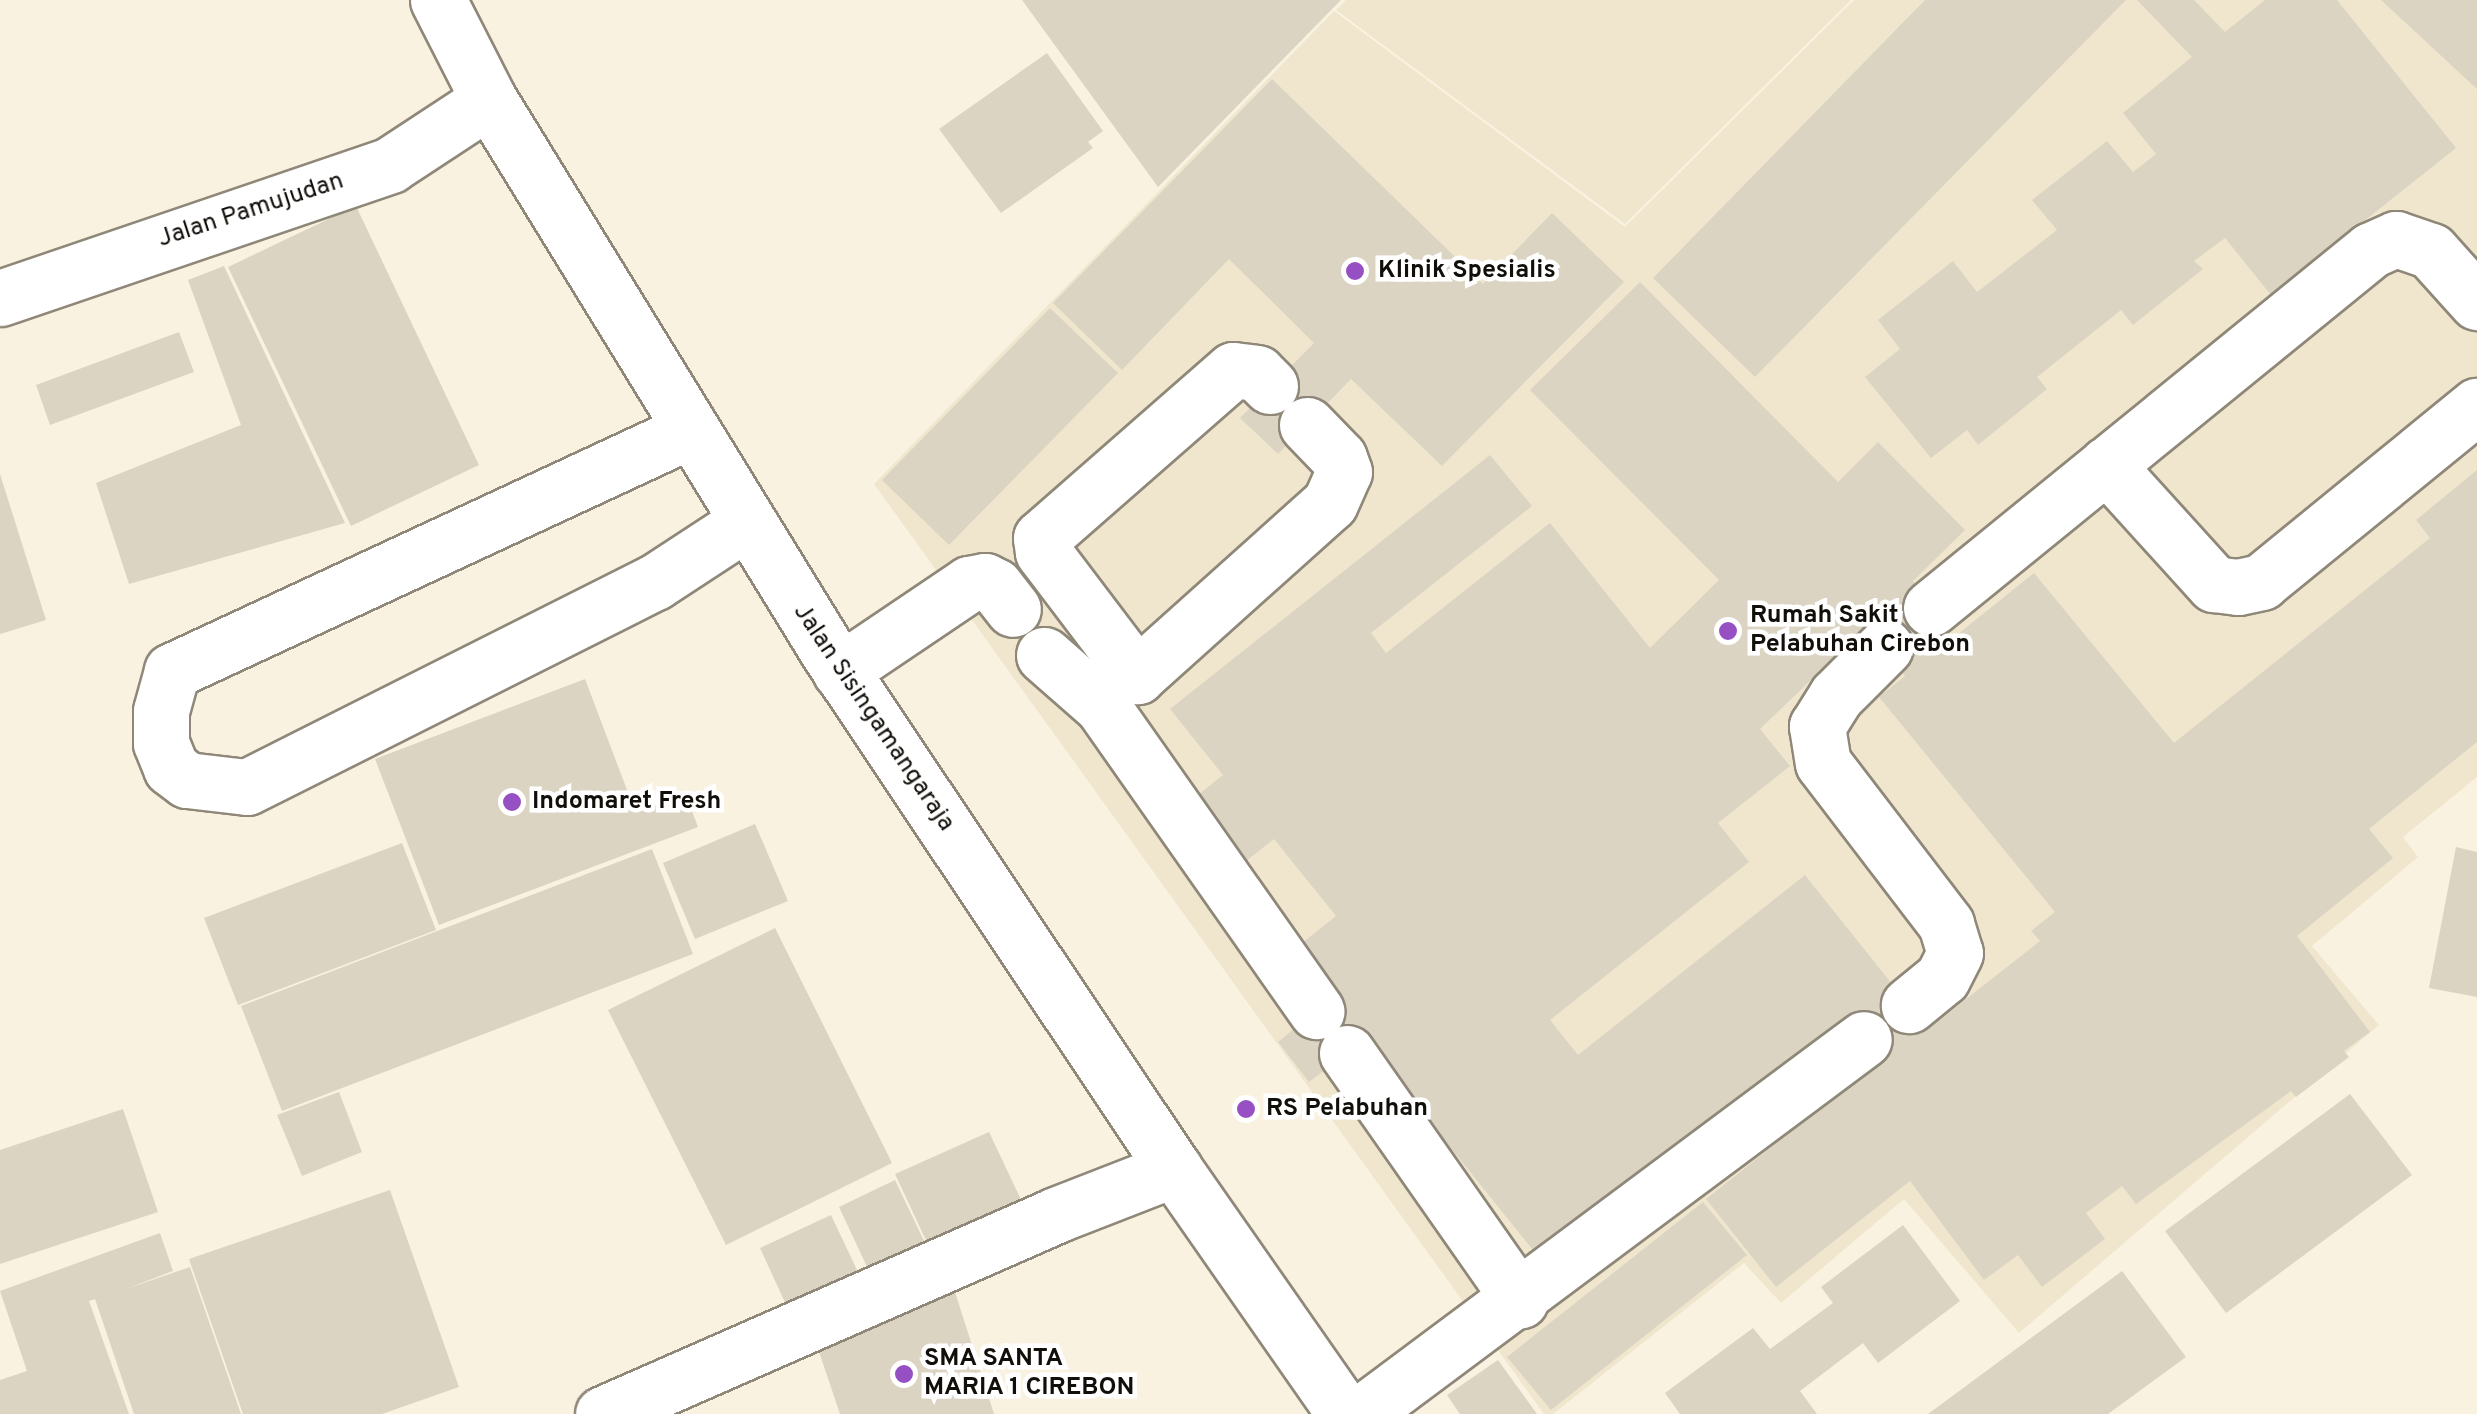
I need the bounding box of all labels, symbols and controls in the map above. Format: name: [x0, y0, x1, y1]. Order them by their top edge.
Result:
street label: Jalan Pamujudan: [154, 167, 348, 255]
place label: Klinik Spesialis: [1378, 256, 1556, 286]
marker: Klinik Spesialis: [1342, 258, 1368, 284]
street label: Jalan Sisingamangaraja: [786, 599, 960, 837]
place label: Rumah Sakit Pelabuhan Cirebon: [1750, 602, 1970, 661]
marker: Rumah Sakit Pelabuhan Cirebon: [1715, 618, 1741, 644]
place label: Indomaret Fresh: [532, 787, 721, 817]
marker: Indomaret Fresh: [501, 791, 523, 813]
place label: RS Pelabuhan: [1266, 1094, 1428, 1124]
marker: RS Pelabuhan: [1235, 1098, 1257, 1120]
place label: SMA SANTA MARIA 1 CIREBON: [924, 1345, 1135, 1404]
marker: SMA SANTA MARIA 1 CIREBON: [893, 1363, 915, 1385]

